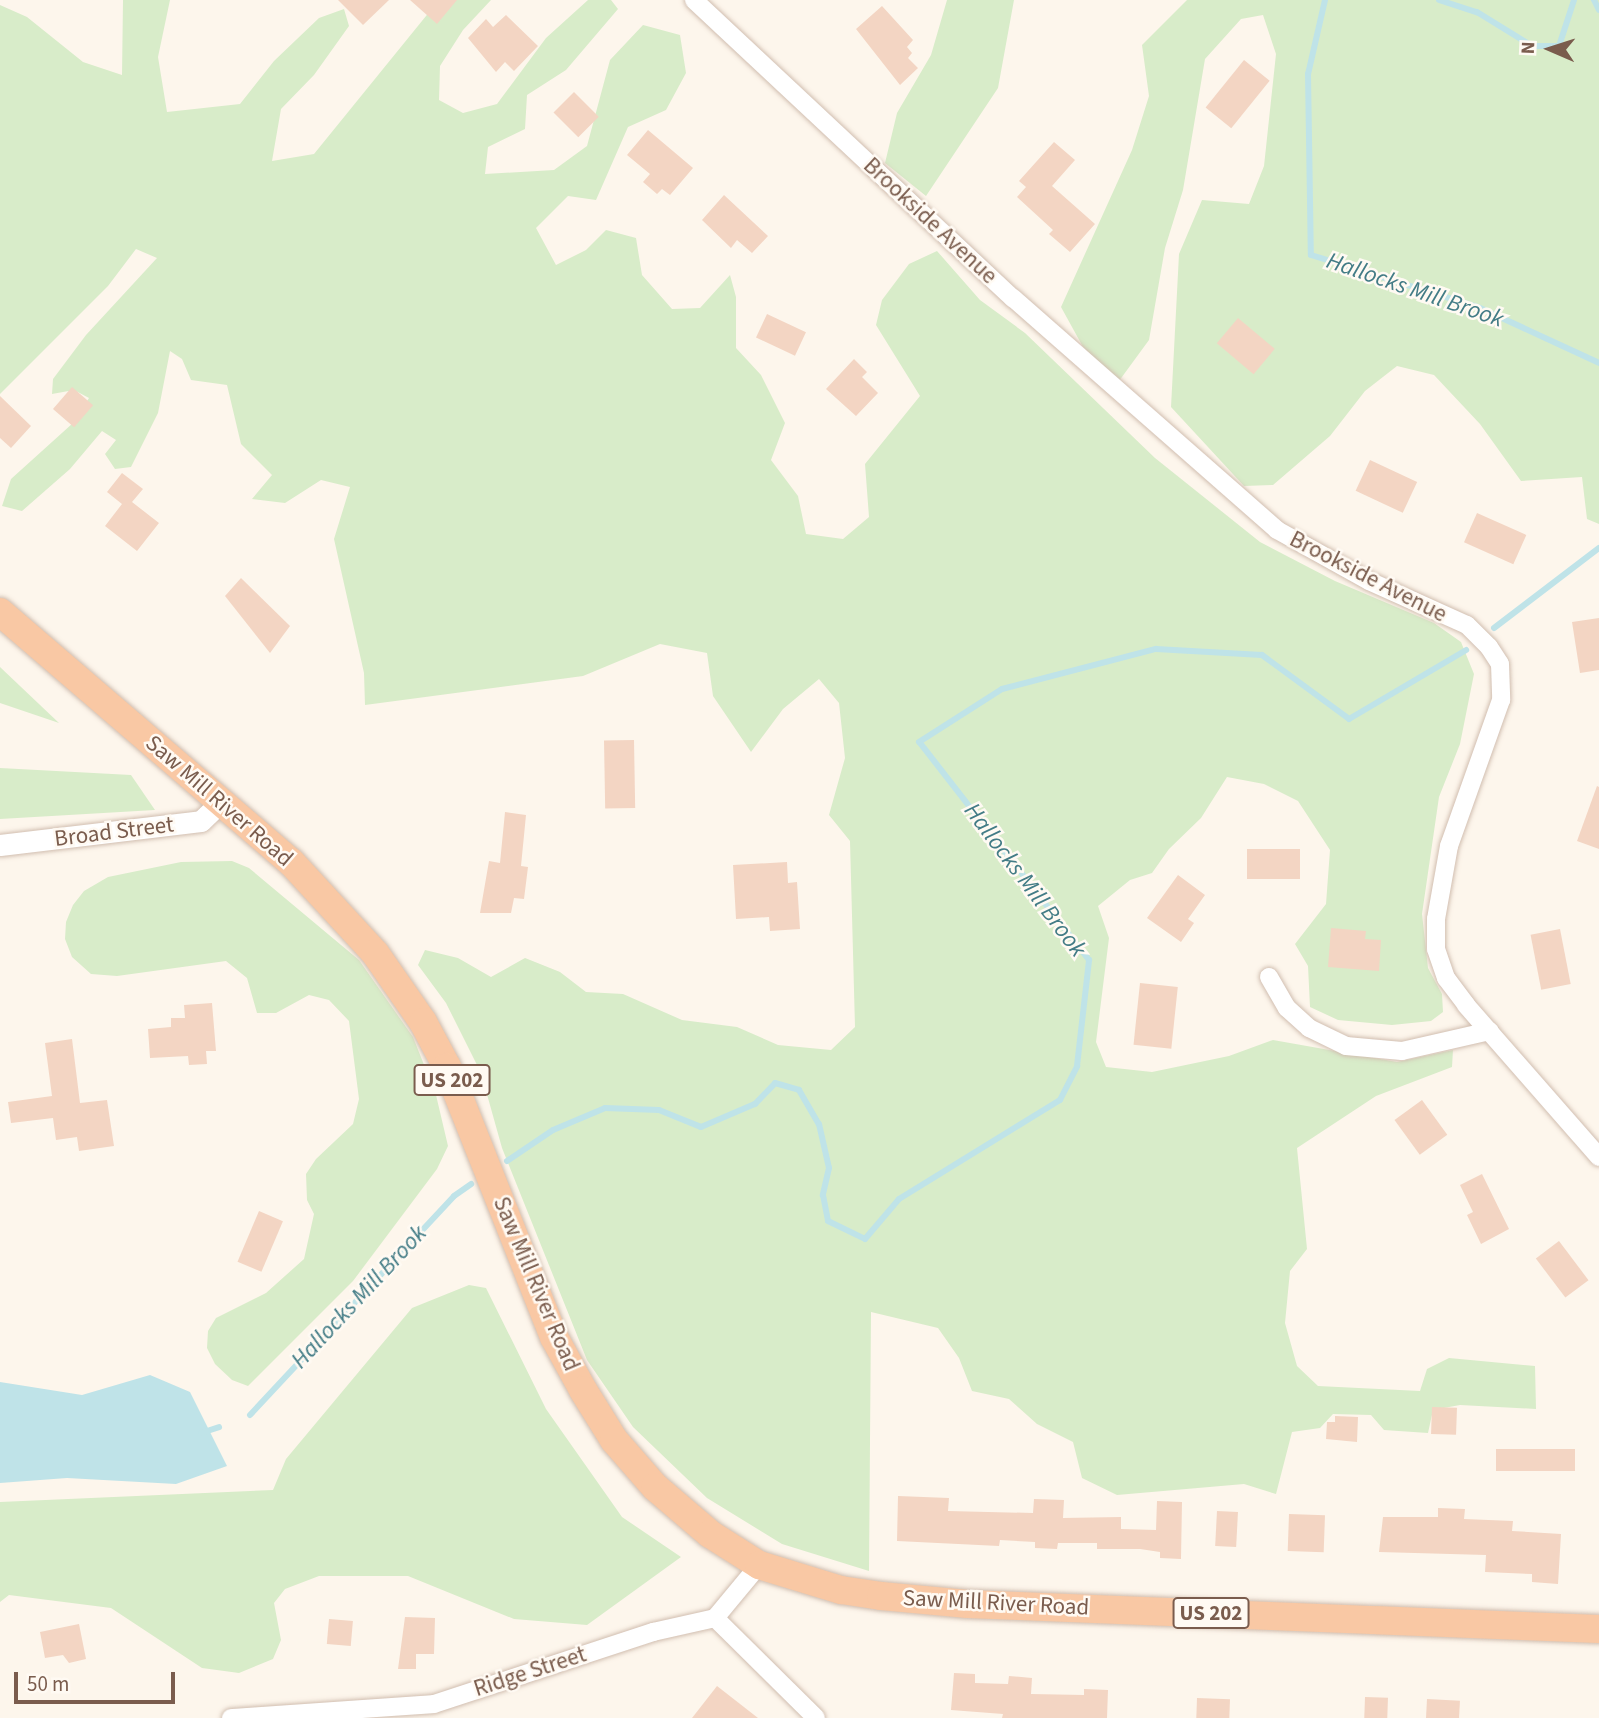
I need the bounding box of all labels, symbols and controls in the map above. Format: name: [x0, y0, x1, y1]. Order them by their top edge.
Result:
north arrow: [1515, 14, 1585, 84]
text: N: [1515, 41, 1542, 55]
street label: Brookside Avenue: [857, 152, 1003, 290]
water label: Hallocks Mill Brook: [1323, 246, 1507, 334]
street label: Brookside Avenue: [1285, 526, 1451, 628]
street label: Saw Mill River Road: [140, 729, 298, 873]
water label: Hallocks Mill Brook: [958, 797, 1092, 963]
street label: Broad Street: [53, 811, 175, 853]
road number: US 202: [414, 1062, 490, 1098]
street label: Saw Mill River Road: [487, 1193, 585, 1375]
water label: Hallocks Mill Brook: [285, 1219, 433, 1375]
street label: Saw Mill River Road: [902, 1584, 1090, 1622]
road number: US 202: [1172, 1596, 1250, 1630]
street label: Ridge Street: [470, 1641, 590, 1703]
scale bar: [18, 1658, 178, 1702]
text: 50 m: [27, 1669, 69, 1699]

